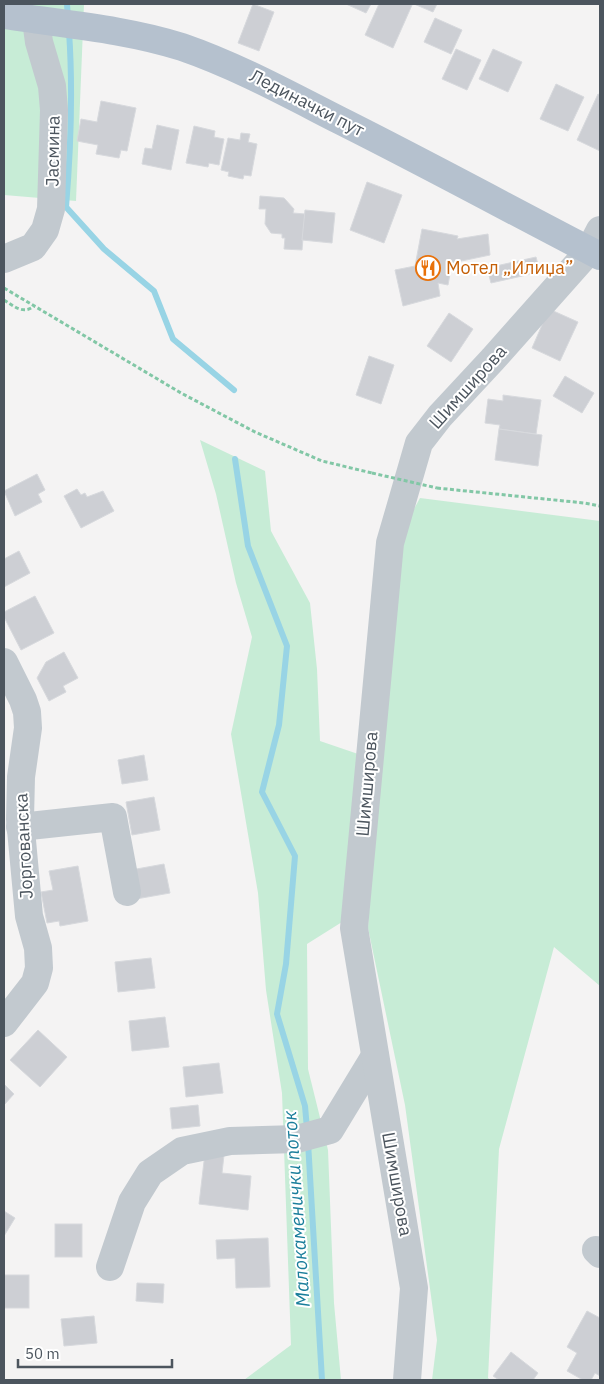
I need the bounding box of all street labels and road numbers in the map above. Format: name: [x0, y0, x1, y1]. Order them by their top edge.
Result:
street label: Лединачки пут: [246, 64, 369, 142]
street label: Јасмина: [40, 115, 65, 187]
street label: Шимширова: [424, 340, 512, 434]
street label: Шимширова: [350, 730, 383, 837]
street label: Јоргованска: [9, 792, 38, 899]
street label: Шимширова: [377, 1130, 418, 1238]

